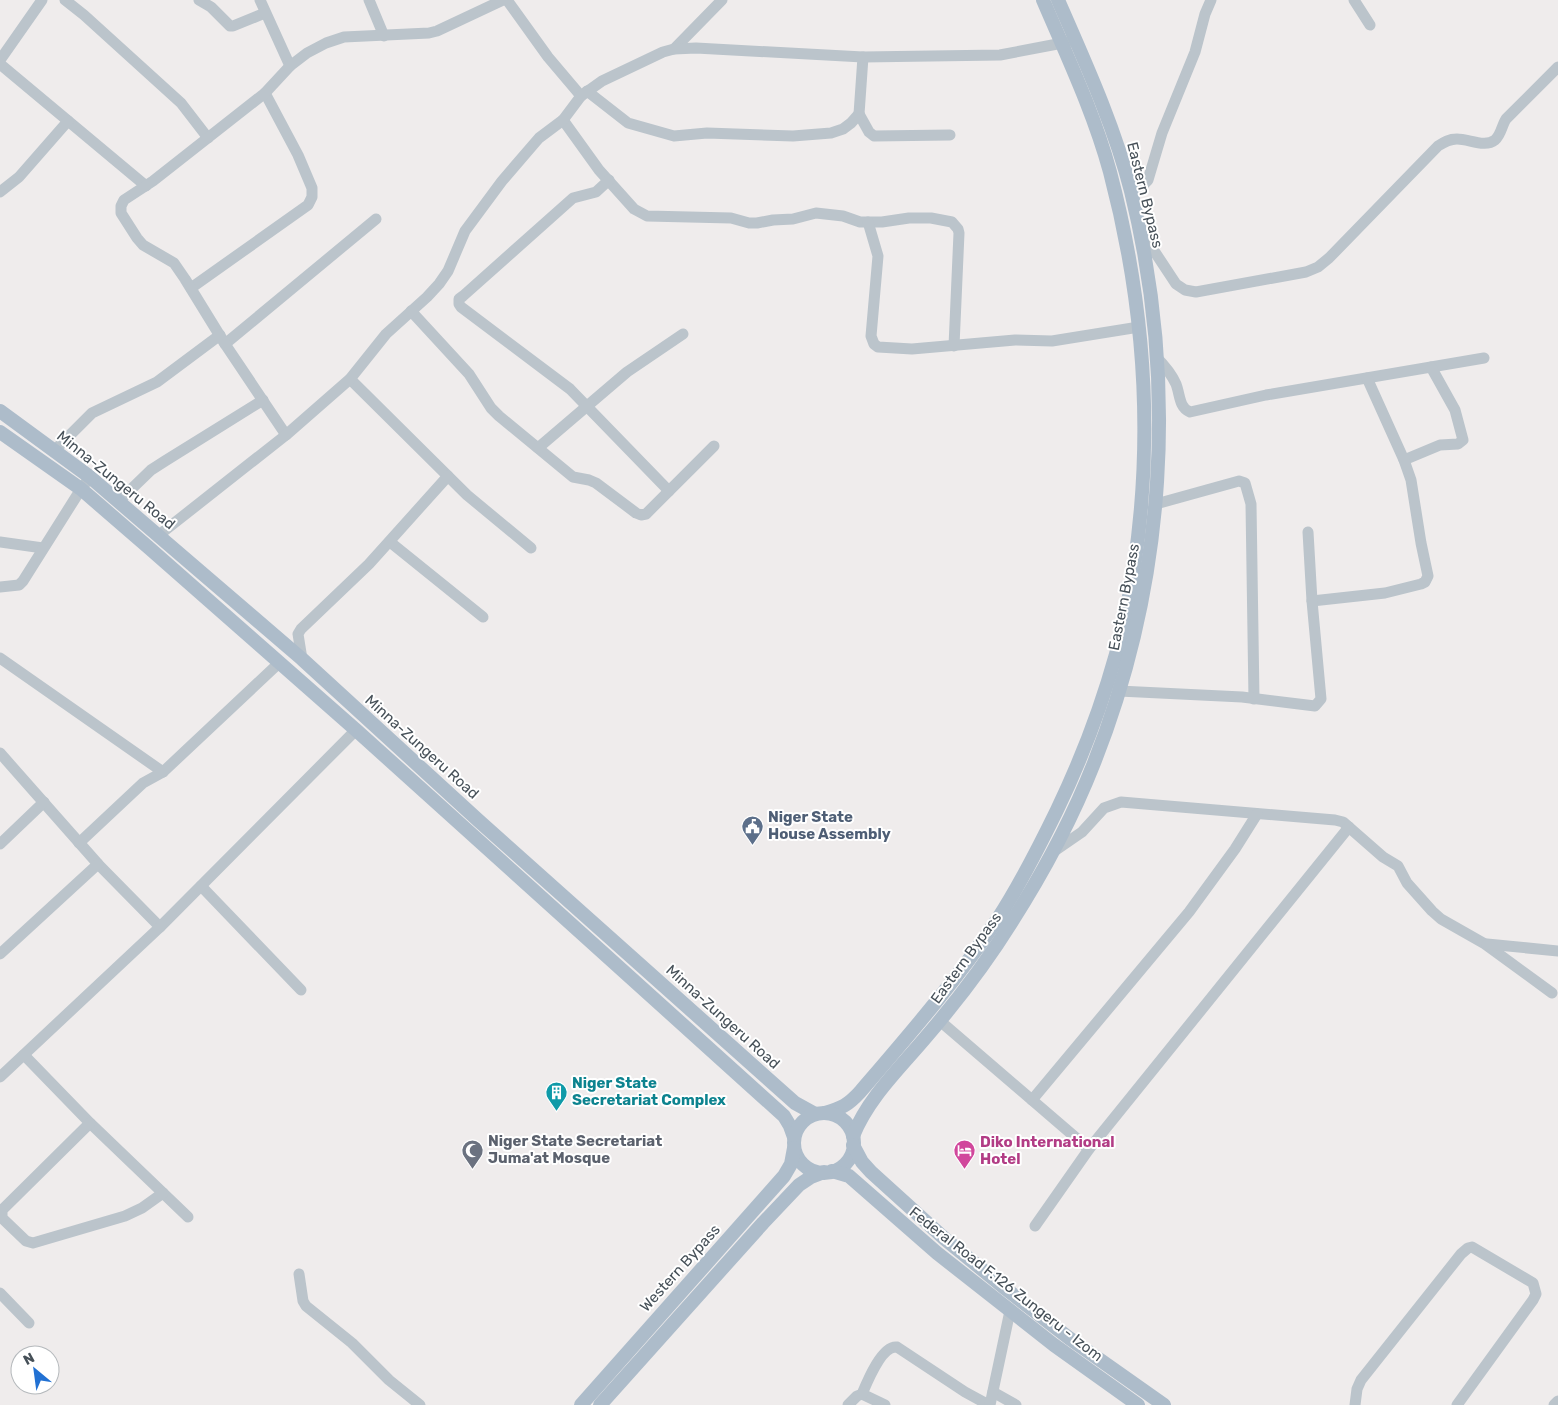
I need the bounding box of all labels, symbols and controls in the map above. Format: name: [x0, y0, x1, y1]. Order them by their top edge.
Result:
street label: Eastern Bypass: [1123, 140, 1167, 250]
street label: Minna-Zungeru Road: [53, 427, 179, 533]
street label: Eastern Bypass: [1105, 542, 1143, 652]
street label: Minna-Zungeru Road: [361, 691, 483, 803]
place label: Niger State House Assembly: [768, 808, 891, 843]
public building icon: Niger State House Assembly: [740, 814, 764, 845]
street label: Eastern Bypass: [927, 909, 1005, 1007]
street label: Minna-Zungeru Road: [662, 961, 784, 1073]
place label: Niger State Secretariat Complex: [572, 1074, 726, 1109]
building icon: Niger State Secretariat Complex: [544, 1080, 568, 1111]
place label: Niger State Secretariat Juma'at Mosque: [488, 1132, 662, 1167]
place label: Diko International Hotel: [980, 1133, 1115, 1168]
mosque icon: Niger State Secretariat Juma'at Mosque: [460, 1138, 484, 1169]
hotel icon: Diko International Hotel: [952, 1139, 976, 1170]
street label: Federal Road F.126 Zungeru - Izom: [906, 1203, 1106, 1365]
street label: Western Bypass: [636, 1220, 724, 1315]
north arrow: [10, 1345, 60, 1395]
text: N: [20, 1349, 37, 1369]

